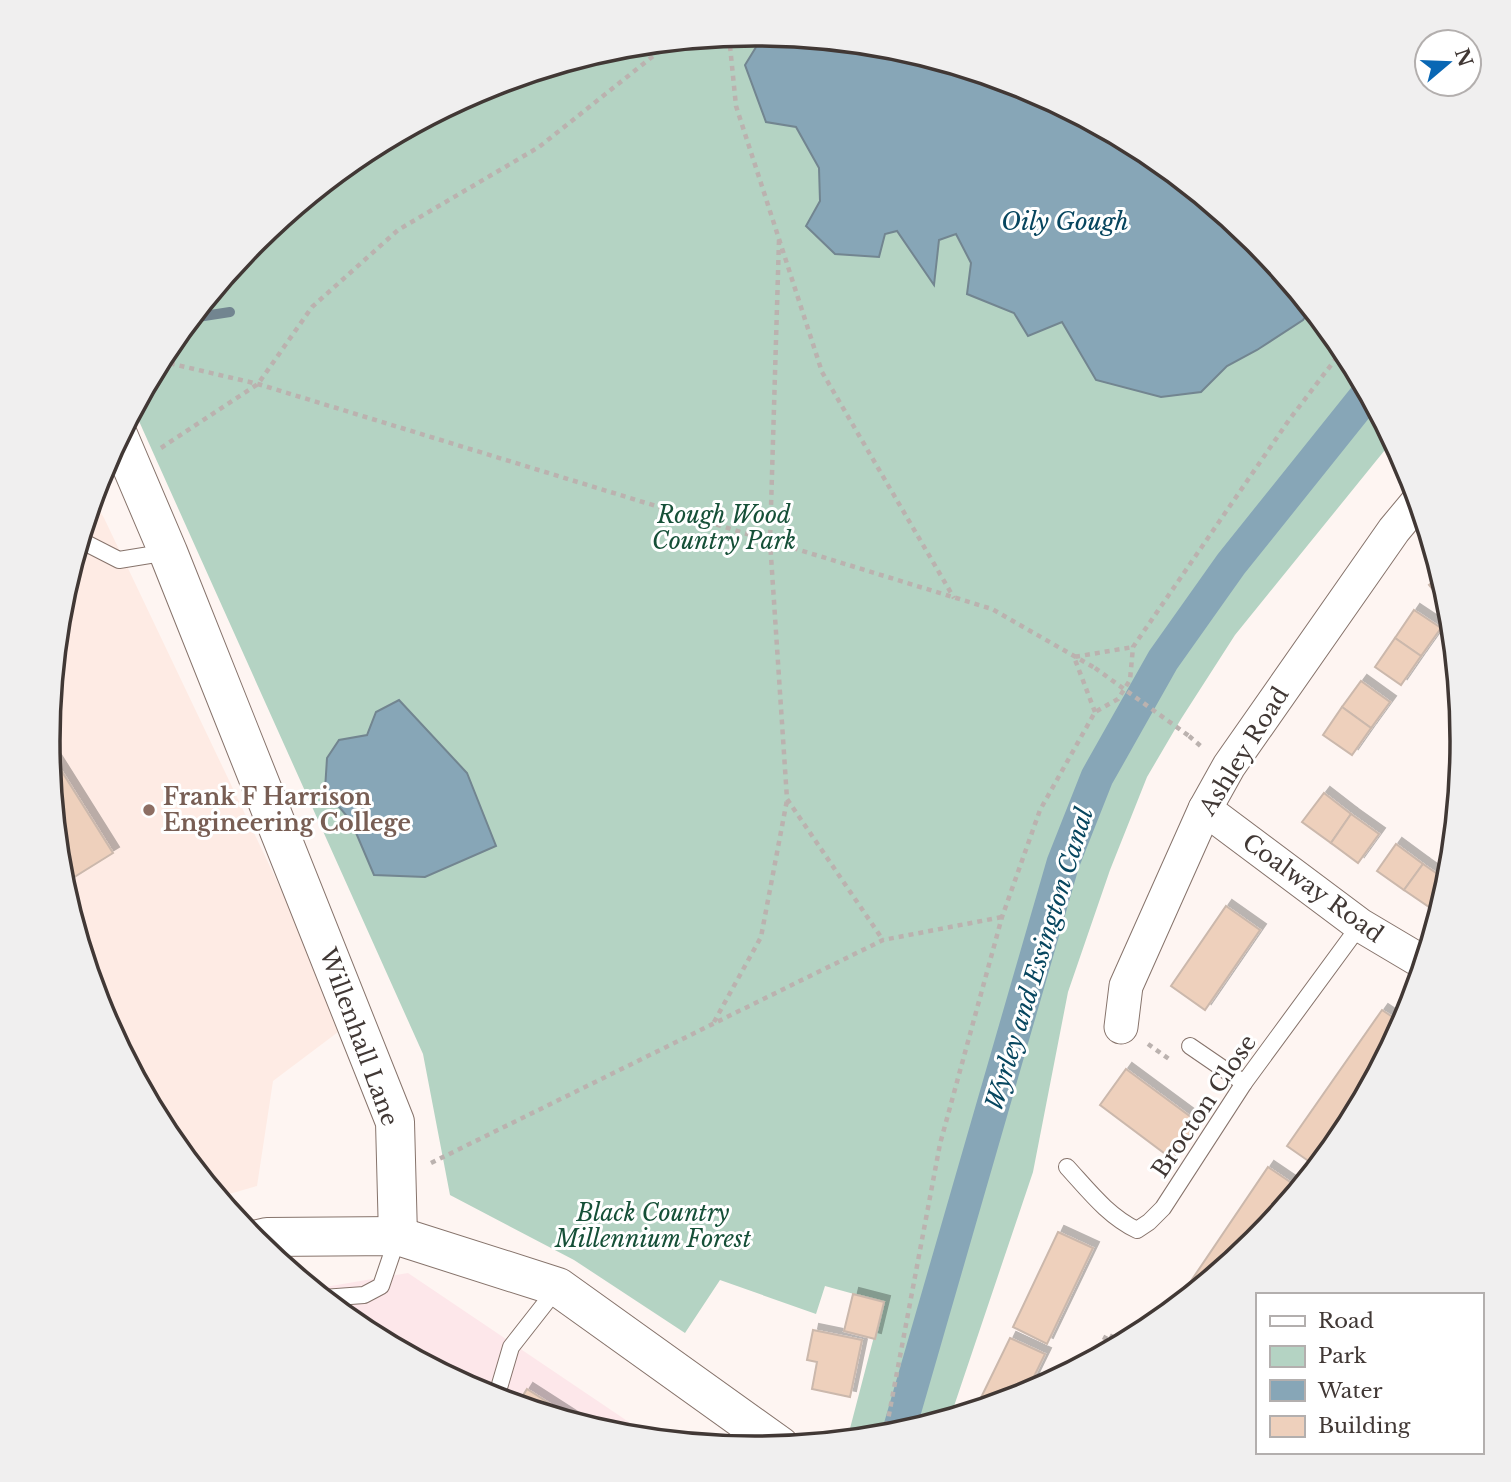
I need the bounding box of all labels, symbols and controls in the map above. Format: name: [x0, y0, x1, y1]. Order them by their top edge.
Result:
north arrow: [1413, 28, 1483, 98]
text: N: [1450, 45, 1477, 70]
water label: Oily Gough: [1001, 207, 1129, 236]
park label: Rough Wood Country Park: [652, 501, 796, 555]
street label: Ashley Road: [1193, 682, 1295, 821]
place label: Frank F Harrison Engineering College: [163, 783, 411, 837]
marker: Frank F Harrison Engineering College: [141, 802, 157, 818]
water label: Wyrley and Essington Canal: [979, 804, 1099, 1114]
street label: Coalway Road: [1237, 828, 1389, 948]
street label: Willenhall Lane: [313, 943, 404, 1130]
street label: Brocton Close: [1146, 1029, 1262, 1183]
park label: Black Country Millennium Forest: [554, 1199, 752, 1253]
legend: [1256, 1293, 1483, 1454]
text: Road: [1318, 1308, 1374, 1334]
text: Park: [1318, 1343, 1367, 1369]
text: Water: [1317, 1378, 1382, 1404]
text: Building: [1318, 1413, 1411, 1439]

